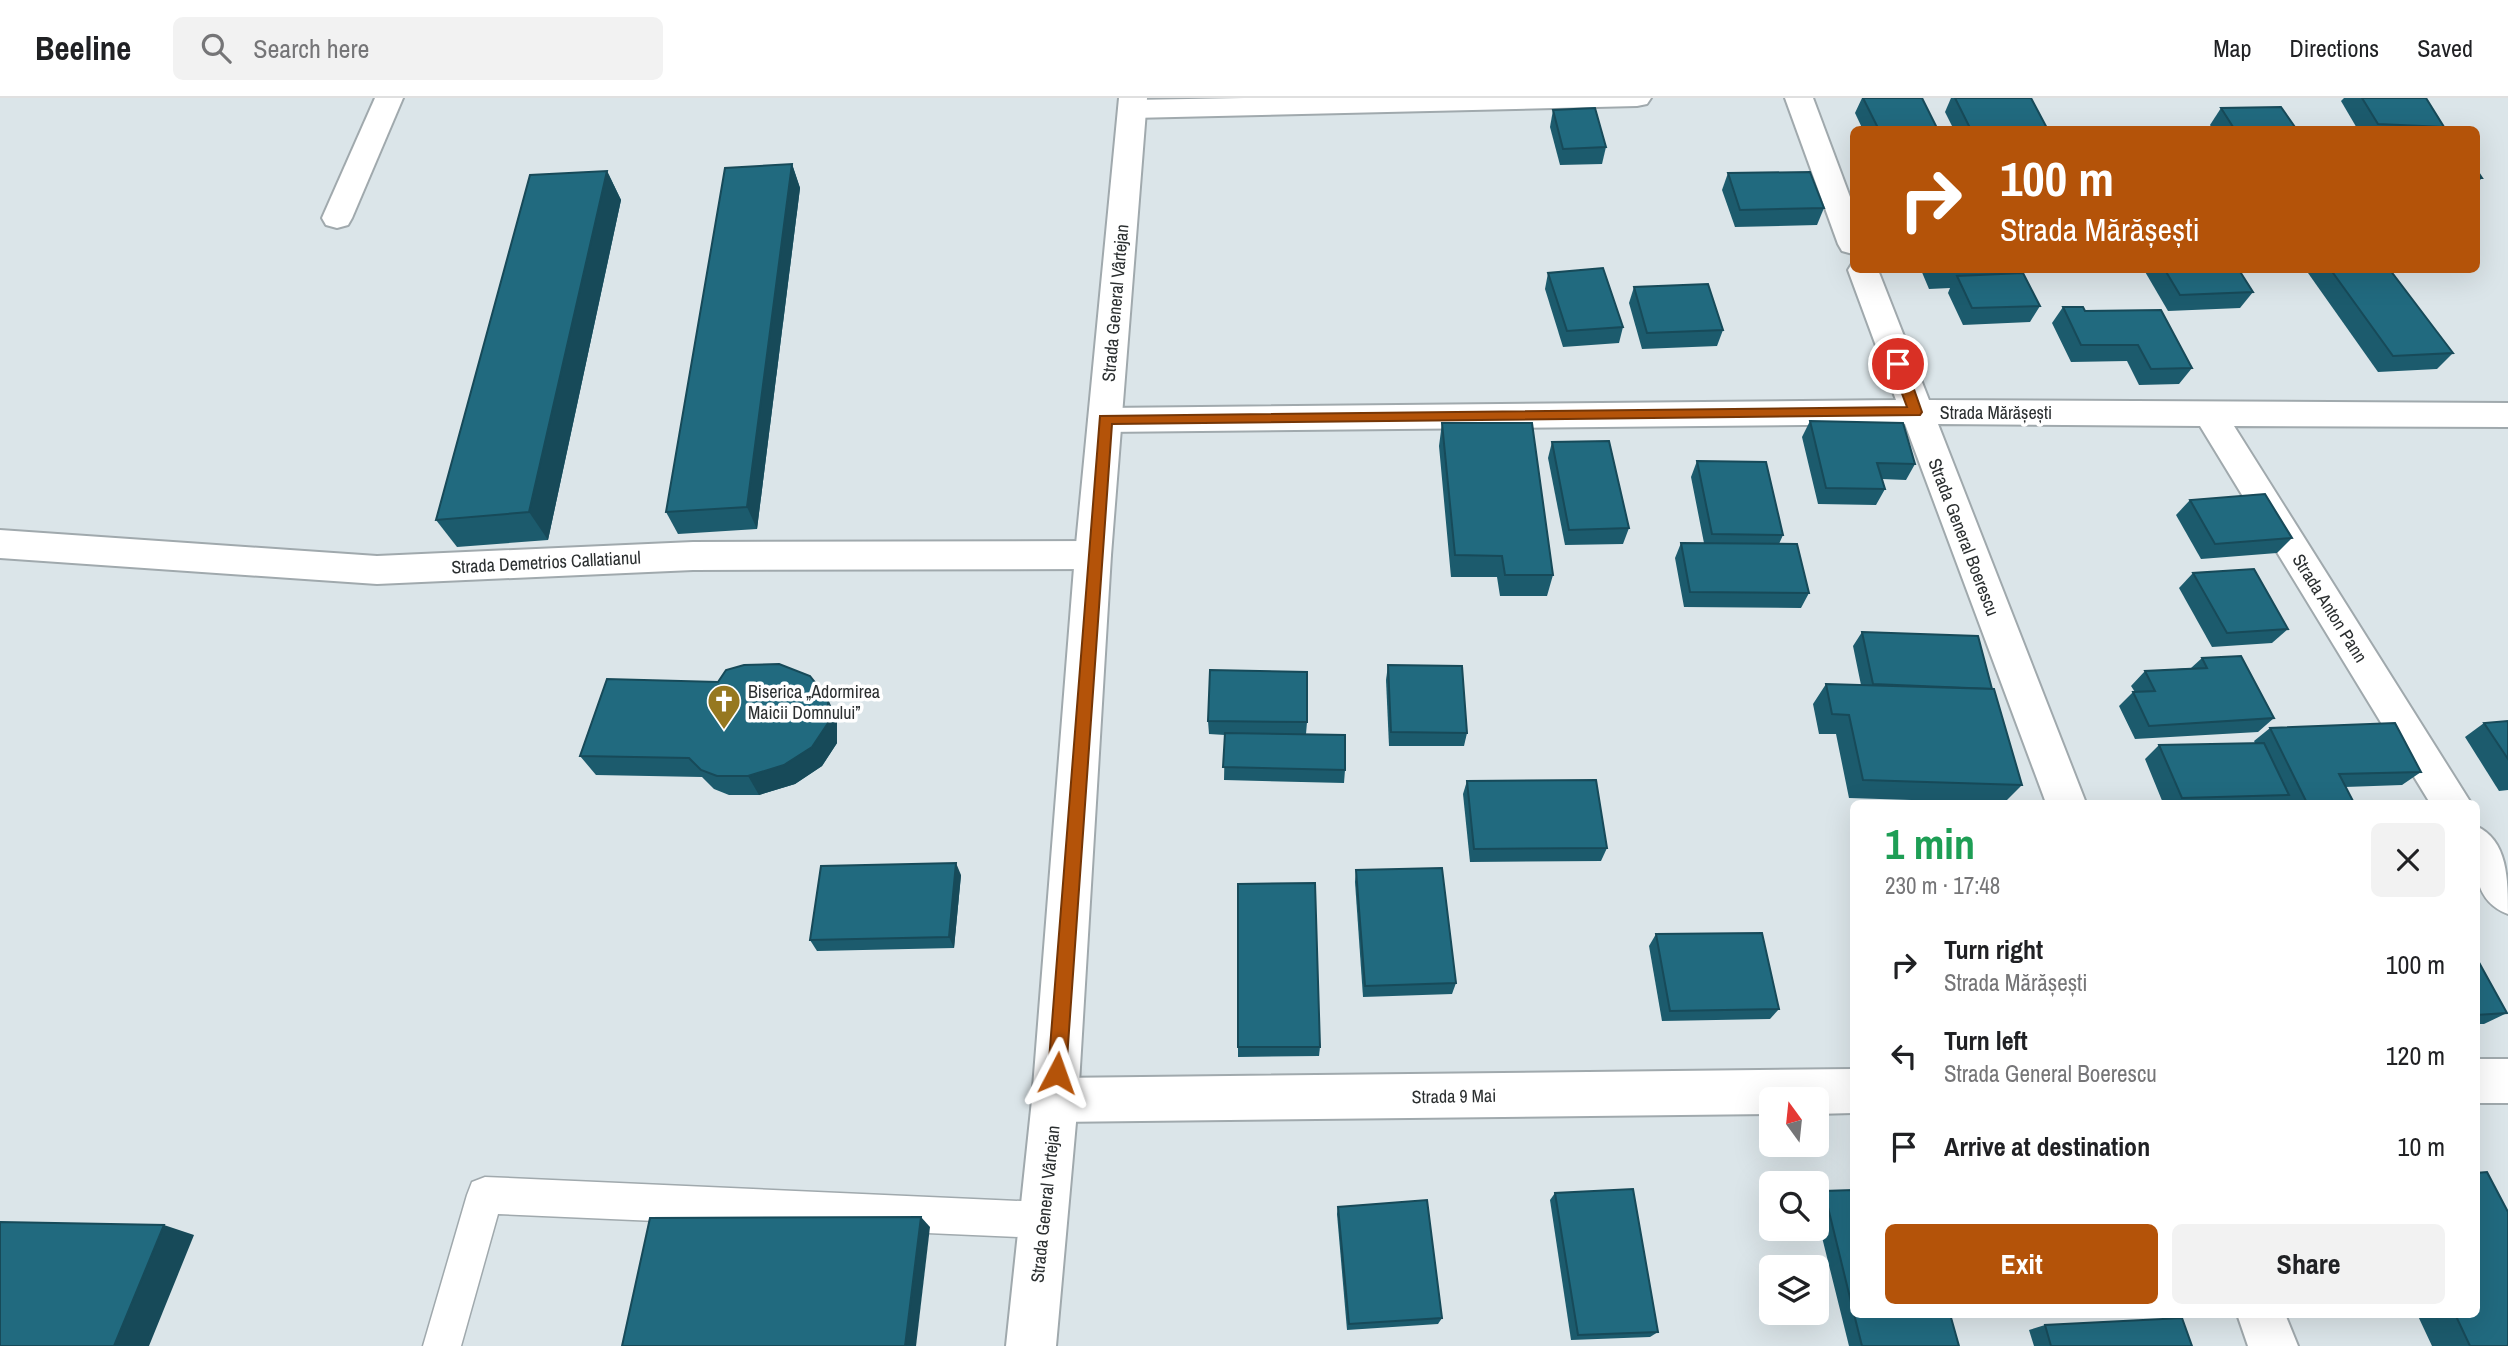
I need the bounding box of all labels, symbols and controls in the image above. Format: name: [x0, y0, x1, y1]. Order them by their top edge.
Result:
search box: [173, 17, 663, 80]
text: Beeline: [35, 26, 131, 70]
icon: search: [197, 29, 235, 67]
text: Search here: [253, 31, 369, 66]
text: Map: [2213, 32, 2251, 64]
text: Directions: [2289, 32, 2379, 64]
text: Saved: [2417, 32, 2473, 64]
text: 100 m: [2000, 145, 2114, 211]
icon: right: [1885, 154, 1976, 245]
text: Strada Mărășești: [2000, 208, 2200, 251]
street label: Strada General Vârtejan: [1096, 223, 1134, 383]
pin: [1868, 334, 1928, 394]
icon: arrive: [1879, 345, 1917, 383]
street label: Strada Mărășești: [1940, 400, 2052, 425]
street label: Strada General Boerescu: [1922, 455, 2006, 619]
street label: Strada Demetrios Callatianul: [451, 545, 641, 579]
street label: Strada Anton Pann: [2287, 549, 2373, 667]
place label: Biserica „Adormirea Maicii Domnului”: [748, 679, 880, 725]
church icon: Biserica „Adormirea Maicii Domnului”: [705, 682, 743, 731]
text: 1 min: [1885, 816, 1975, 872]
button: close: [2371, 823, 2445, 897]
text: 230 m · 17:48: [1885, 870, 2000, 901]
text: Turn right: [1944, 932, 2043, 967]
icon: right: [1885, 946, 1923, 984]
text: 100 m: [2386, 947, 2445, 982]
text: Strada Mărășești: [1944, 967, 2088, 998]
text: Turn left: [1944, 1023, 2028, 1058]
position arrow: [1020, 1036, 1094, 1110]
icon: left: [1885, 1037, 1923, 1075]
text: 120 m: [2386, 1038, 2445, 1073]
text: Strada General Boerescu: [1944, 1058, 2157, 1089]
street label: Strada 9 Mai: [1412, 1083, 1496, 1109]
north arrow: [1759, 1087, 1829, 1157]
map controls: [1759, 1087, 1829, 1325]
street label: Strada General Vârtejan: [1024, 1124, 1066, 1284]
icon: arrive: [1885, 1128, 1923, 1166]
text: Arrive at destination: [1944, 1129, 2150, 1164]
text: 10 m: [2398, 1129, 2445, 1164]
button: search: [1759, 1171, 1829, 1241]
button: Exit: [1885, 1224, 2158, 1304]
button: Share: [2172, 1224, 2445, 1304]
button: layers: [1759, 1255, 1829, 1325]

